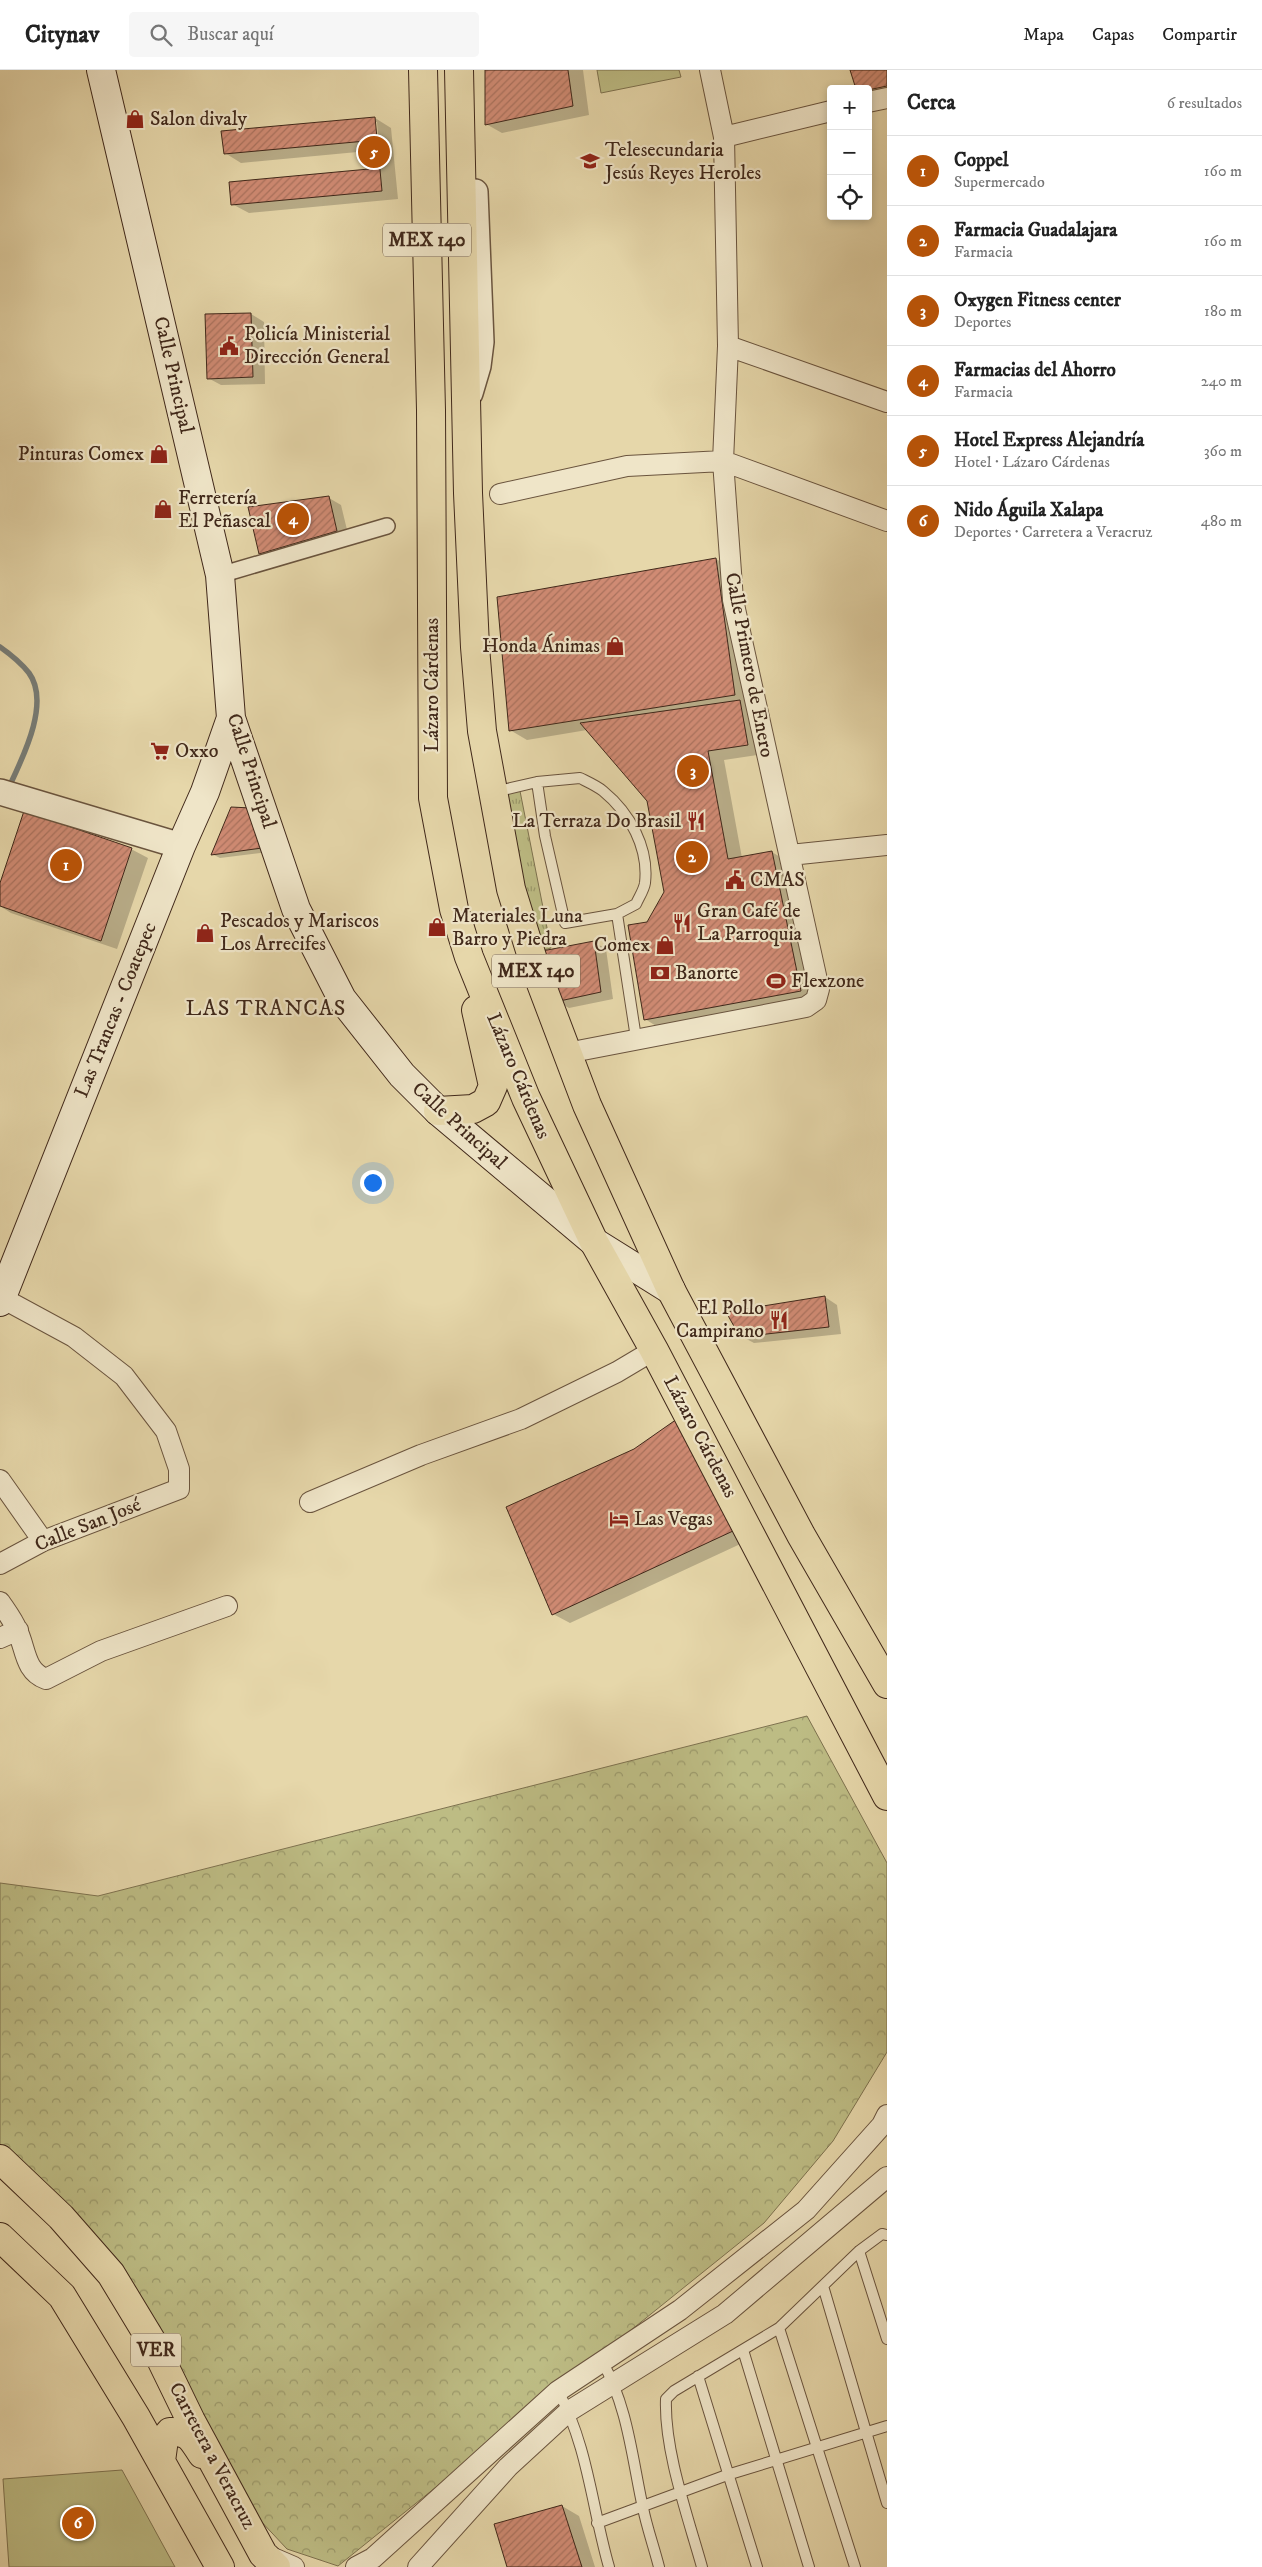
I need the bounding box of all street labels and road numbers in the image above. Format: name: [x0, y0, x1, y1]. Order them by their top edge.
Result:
road number: MEX 140: [383, 224, 471, 256]
street label: Calle Principal: [147, 314, 199, 436]
street label: Calle Primero de Enero: [719, 570, 779, 760]
street label: Lázaro Cárdenas: [420, 617, 445, 752]
street label: Calle Principal: [221, 710, 281, 832]
street label: Las Trancas - Coatepec: [69, 918, 163, 1101]
road number: MEX 140: [492, 954, 580, 988]
street label: Lázaro Cárdenas: [480, 1009, 556, 1143]
street label: Calle Principal: [406, 1077, 512, 1175]
street label: Lázaro Cárdenas: [657, 1372, 743, 1503]
street label: Calle San José: [31, 1492, 145, 1558]
road number: VER: [131, 2334, 181, 2366]
street label: Carretera a Veracruz: [163, 2378, 261, 2534]

